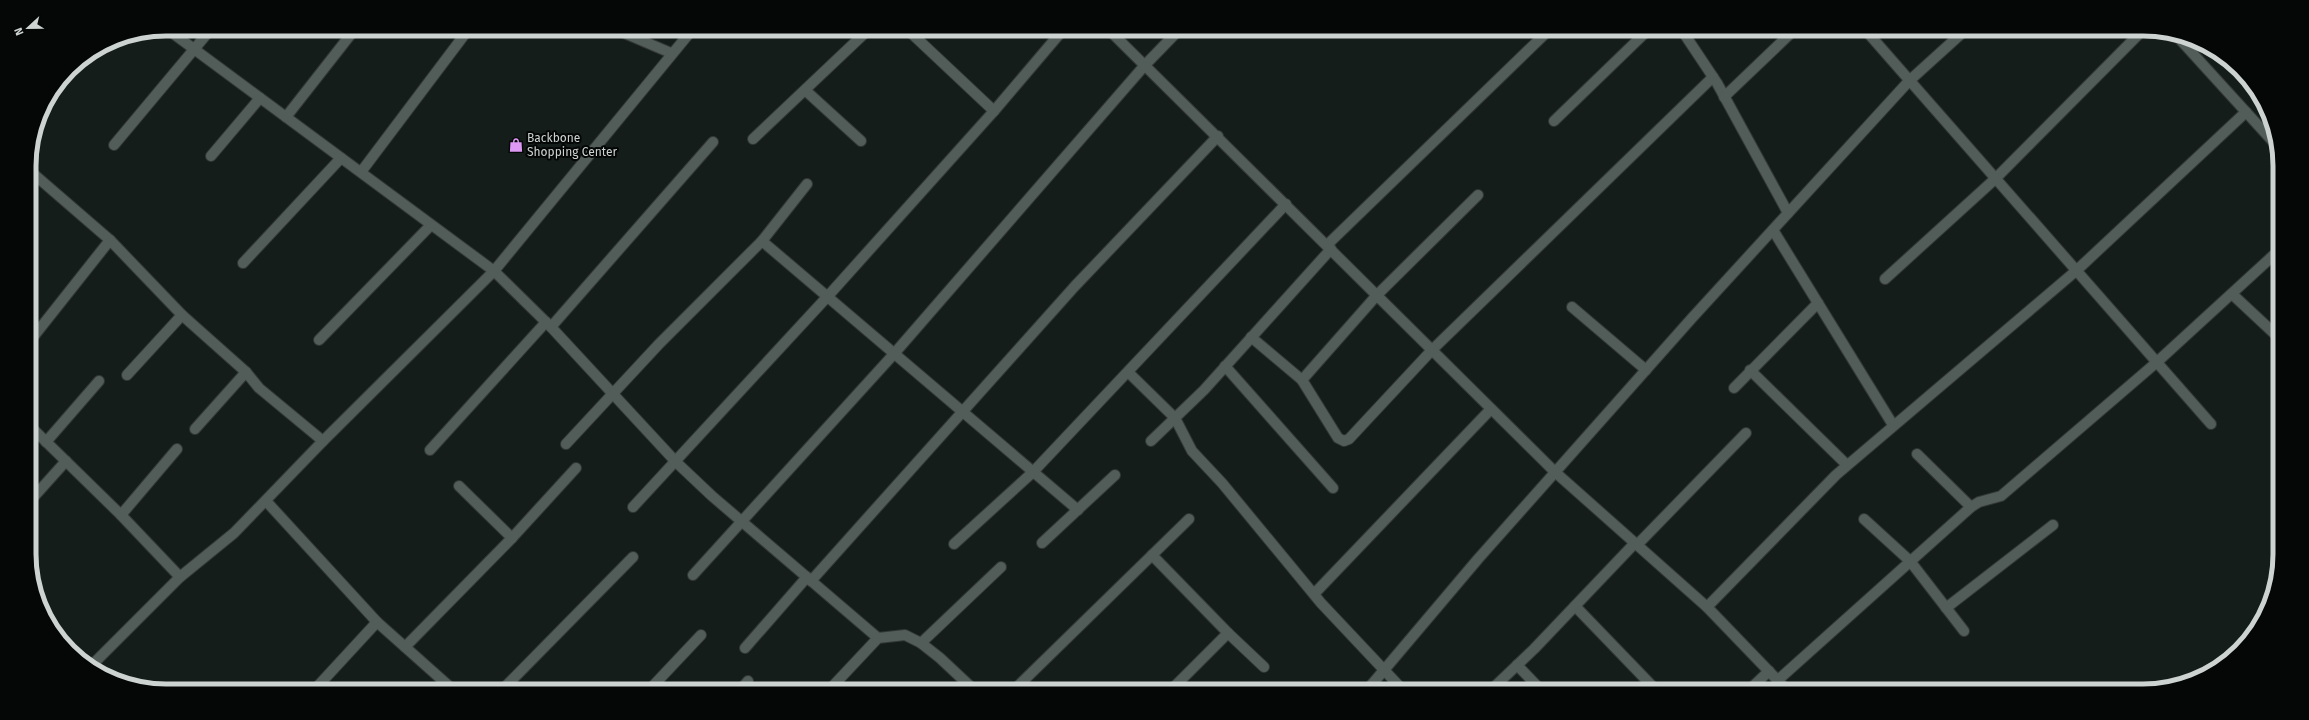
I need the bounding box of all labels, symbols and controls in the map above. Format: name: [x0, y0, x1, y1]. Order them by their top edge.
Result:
north arrow: [8, 8, 48, 48]
text: N: [12, 26, 27, 37]
place label: Backbone Shopping Center: [527, 131, 617, 159]
shop icon: Backbone Shopping Center: [508, 137, 524, 153]

